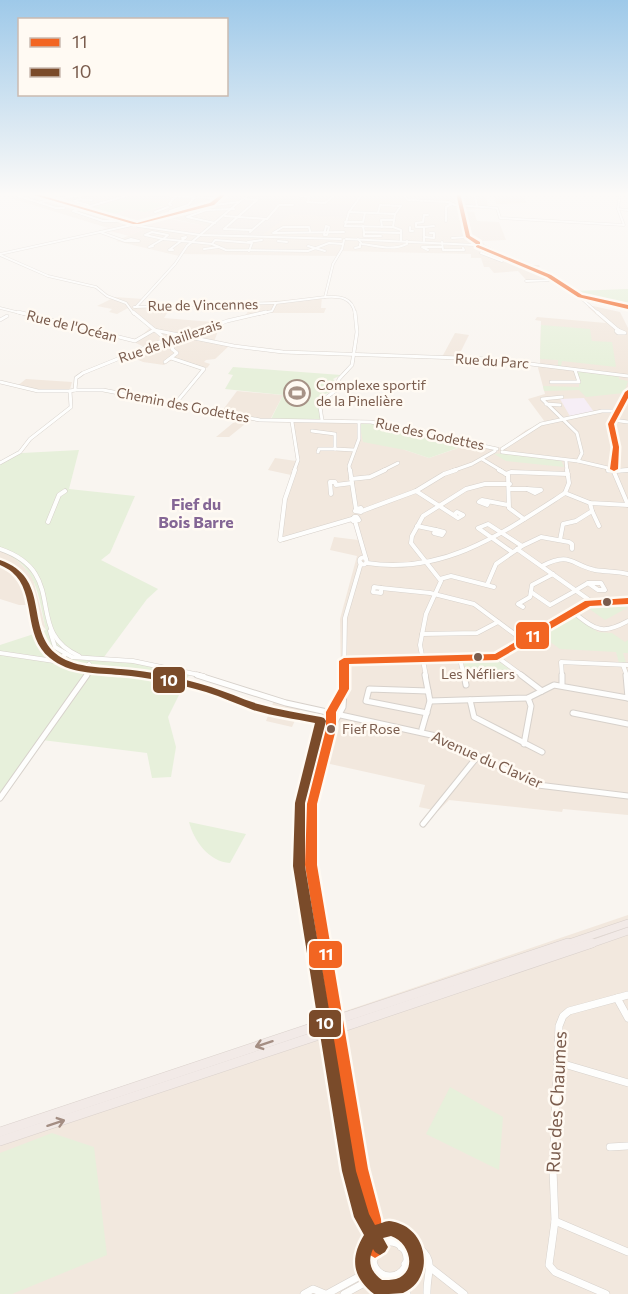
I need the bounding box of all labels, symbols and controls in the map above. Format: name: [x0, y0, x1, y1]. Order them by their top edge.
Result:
legend: [18, 18, 228, 96]
text: 11: [72, 30, 87, 52]
text: 10: [72, 60, 91, 82]
street label: Rue de Vincennes: [148, 295, 258, 314]
street label: Rue de l'Océan: [25, 306, 119, 345]
street label: Rue de Maillezais: [116, 315, 224, 366]
street label: Rue du Parc: [454, 349, 530, 372]
place label: Complexe sportif de la Pinelière: [316, 376, 427, 409]
sports icon: Complexe sportif de la Pinelière: [282, 378, 312, 408]
street label: Chemin des Godettes: [115, 383, 251, 426]
street label: Rue des Godettes: [374, 414, 486, 453]
district label: Fief du Bois Barre: [158, 494, 234, 531]
unlabelled marker: [601, 596, 613, 608]
line badge: 11: [515, 621, 550, 650]
text: 11: [526, 626, 540, 645]
marker: Les Néfliers: [472, 651, 484, 663]
place label: Les Néfliers: [441, 665, 515, 682]
line badge: 10: [152, 666, 186, 694]
text: 10: [160, 670, 178, 689]
place label: Fief Rose: [342, 720, 400, 737]
marker: Fief Rose: [325, 723, 337, 735]
street label: Avenue du Clavier: [429, 726, 546, 792]
line badge: 11: [308, 940, 343, 969]
text: 11: [319, 944, 333, 963]
line badge: 10: [308, 1009, 342, 1038]
text: 10: [316, 1013, 334, 1032]
street label: Rue des Chaumes: [541, 1030, 571, 1173]
one-way arrow: [255, 1039, 274, 1050]
one-way arrow: [46, 1117, 65, 1128]

